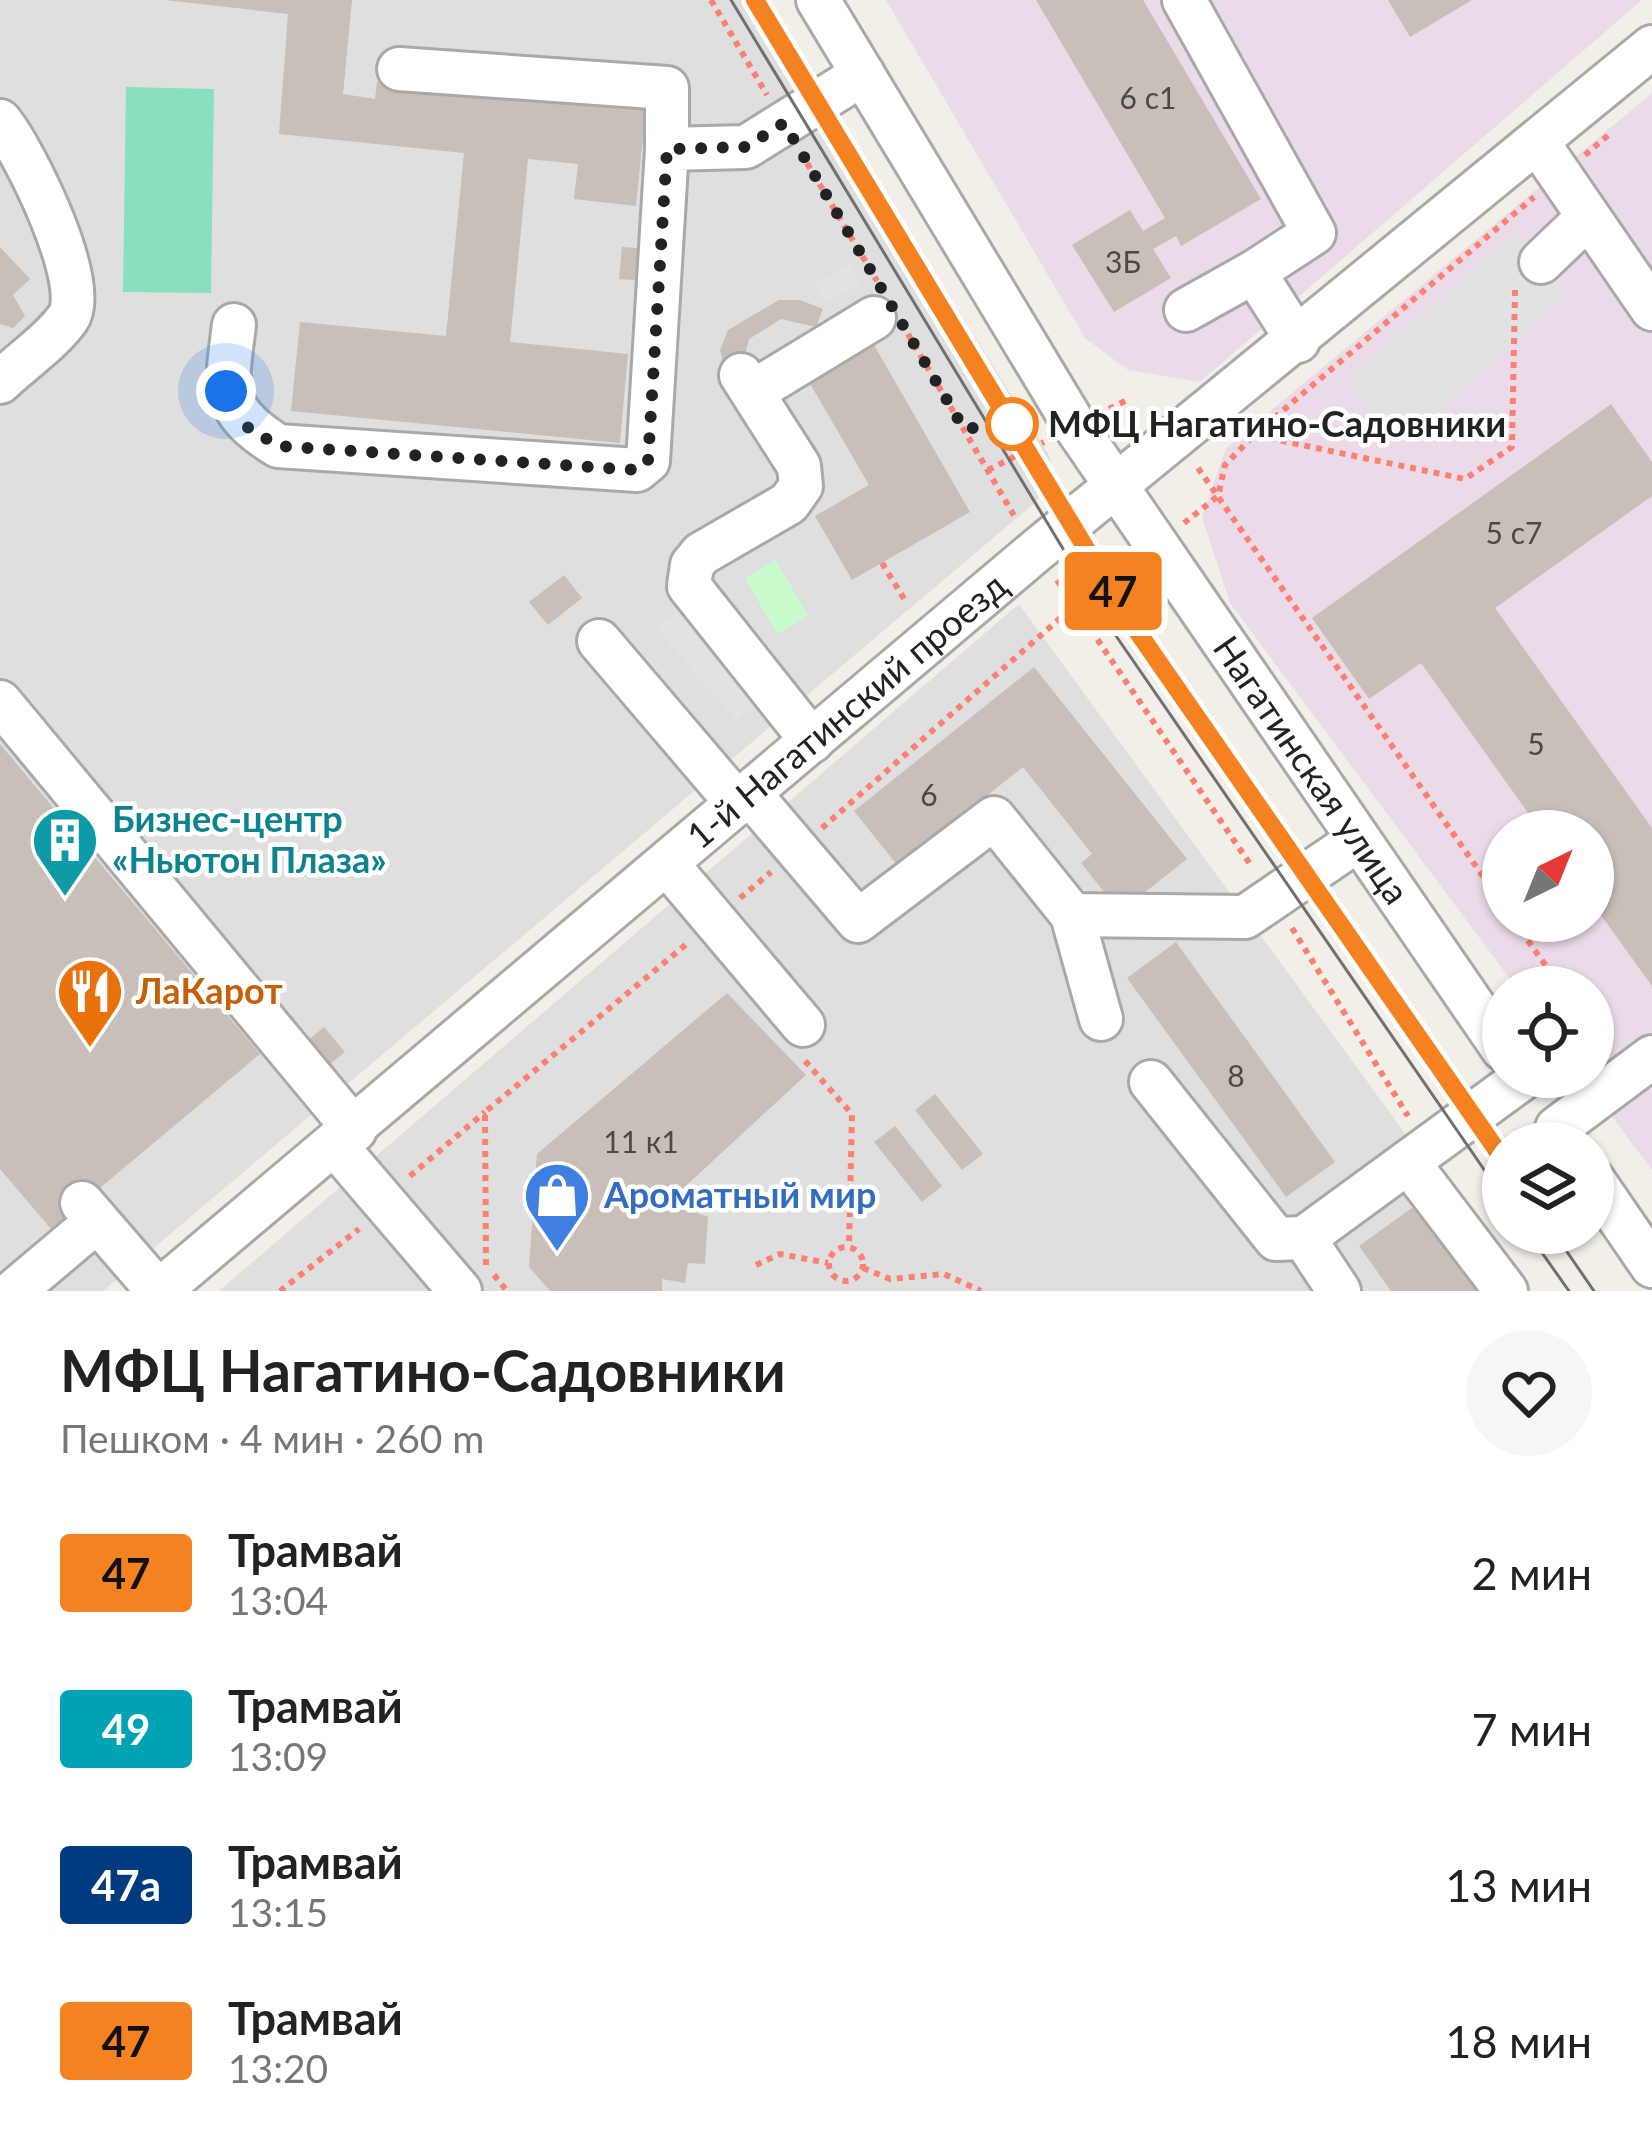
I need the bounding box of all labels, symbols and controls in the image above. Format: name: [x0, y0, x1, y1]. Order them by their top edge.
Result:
house number: 6 с1: [1120, 79, 1176, 115]
house number: 3Б: [1105, 243, 1141, 279]
your location: [196, 361, 256, 421]
marker: МФЦ Нагатино-Садовники: [987, 399, 1037, 449]
place label: МФЦ Нагатино-Садовники: [1048, 401, 1506, 445]
house number: 5 с7: [1486, 514, 1542, 550]
line badge: 47: [1059, 552, 1167, 630]
street label: 1-й Нагатинский проезд: [677, 562, 1015, 857]
text: 47: [1089, 566, 1137, 616]
street label: Нагатинская улица: [1205, 627, 1420, 912]
house number: 5: [1527, 725, 1545, 761]
house number: 6: [920, 776, 938, 812]
place label: Бизнес-центр «Ньютон Плаза»: [112, 796, 387, 881]
building icon: Бизнес-центр «Ньютон Плаза»: [30, 805, 100, 899]
north arrow: [1482, 810, 1614, 942]
map controls: [1482, 810, 1614, 1254]
restaurant icon: ЛаКарот: [55, 956, 125, 1050]
button: locate: [1482, 966, 1614, 1098]
place label: ЛаКарот: [135, 968, 283, 1012]
house number: 8: [1227, 1057, 1245, 1093]
button: layers: [1482, 1122, 1614, 1254]
house number: 11 к1: [603, 1123, 679, 1159]
shop icon: Ароматный мир: [522, 1160, 592, 1254]
place label: Ароматный мир: [603, 1172, 876, 1216]
button: heart: [1466, 1330, 1592, 1456]
text: МФЦ Нагатино-Садовники: [60, 1336, 786, 1404]
text: Пешком · 4 мин · 260 m: [60, 1415, 484, 1461]
text: Трамвай: [228, 1523, 403, 1577]
text: 2 мин: [1471, 1546, 1592, 1600]
text: 47: [102, 1548, 150, 1598]
text: 13:04: [228, 1577, 328, 1623]
text: Трамвай: [228, 1679, 403, 1733]
text: 7 мин: [1471, 1702, 1592, 1756]
text: 49: [102, 1704, 150, 1754]
text: 13:09: [228, 1733, 328, 1779]
text: Трамвай: [228, 1835, 403, 1889]
text: 13 мин: [1445, 1858, 1592, 1912]
text: 47а: [91, 1860, 161, 1910]
text: 13:15: [228, 1889, 328, 1935]
text: Трамвай: [228, 1991, 403, 2045]
text: 18 мин: [1445, 2014, 1592, 2068]
text: 47: [102, 2016, 150, 2066]
text: 13:20: [228, 2045, 328, 2091]

